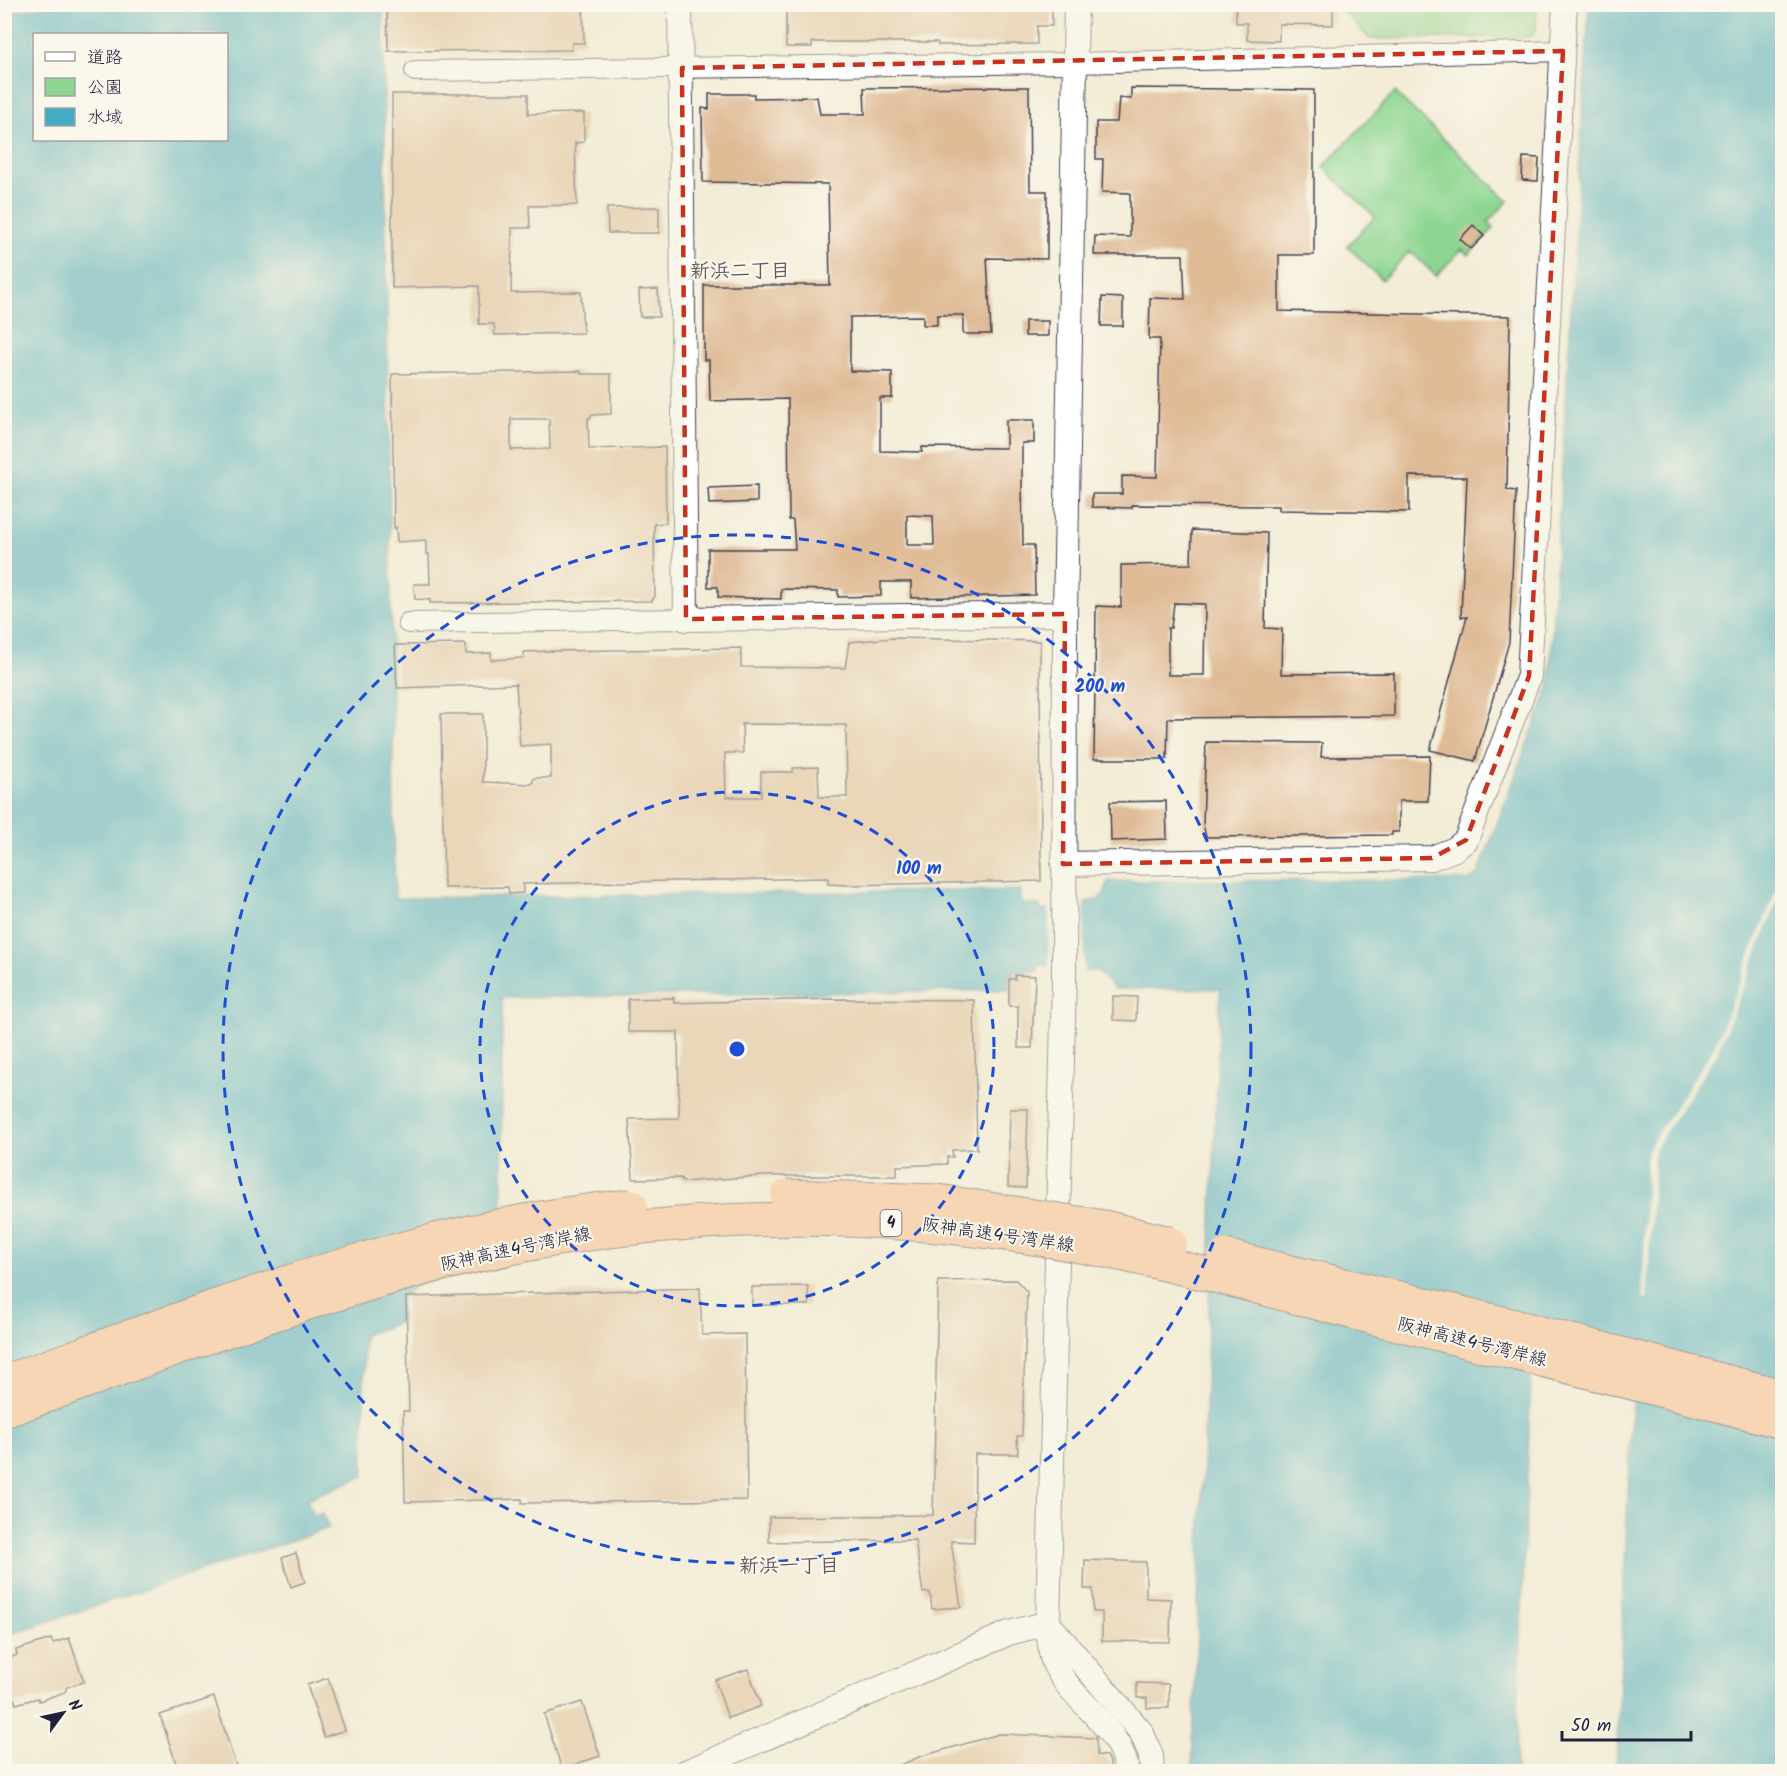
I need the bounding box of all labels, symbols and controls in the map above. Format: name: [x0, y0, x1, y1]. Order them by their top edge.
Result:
legend: [33, 33, 228, 141]
text: 道路: [87, 44, 123, 73]
text: 公園: [87, 74, 123, 103]
text: 水域: [87, 104, 123, 133]
district label: 新浜二丁目: [690, 256, 790, 288]
text: 200 m: [1075, 673, 1126, 702]
text: 100 m: [896, 855, 942, 884]
centre of rings: [727, 1039, 747, 1059]
road number: 4: [880, 1210, 902, 1236]
street label: 阪神高速4号湾岸線: [920, 1211, 1076, 1261]
street label: 阪神高速4号湾岸線: [438, 1220, 594, 1280]
street label: 阪神高速4号湾岸線: [1394, 1310, 1550, 1376]
district label: 新浜一丁目: [739, 1551, 839, 1583]
north arrow: [33, 1683, 93, 1743]
text: N: [61, 1695, 88, 1717]
scale bar: [1562, 1704, 1691, 1742]
text: 50 m: [1571, 1712, 1611, 1741]

